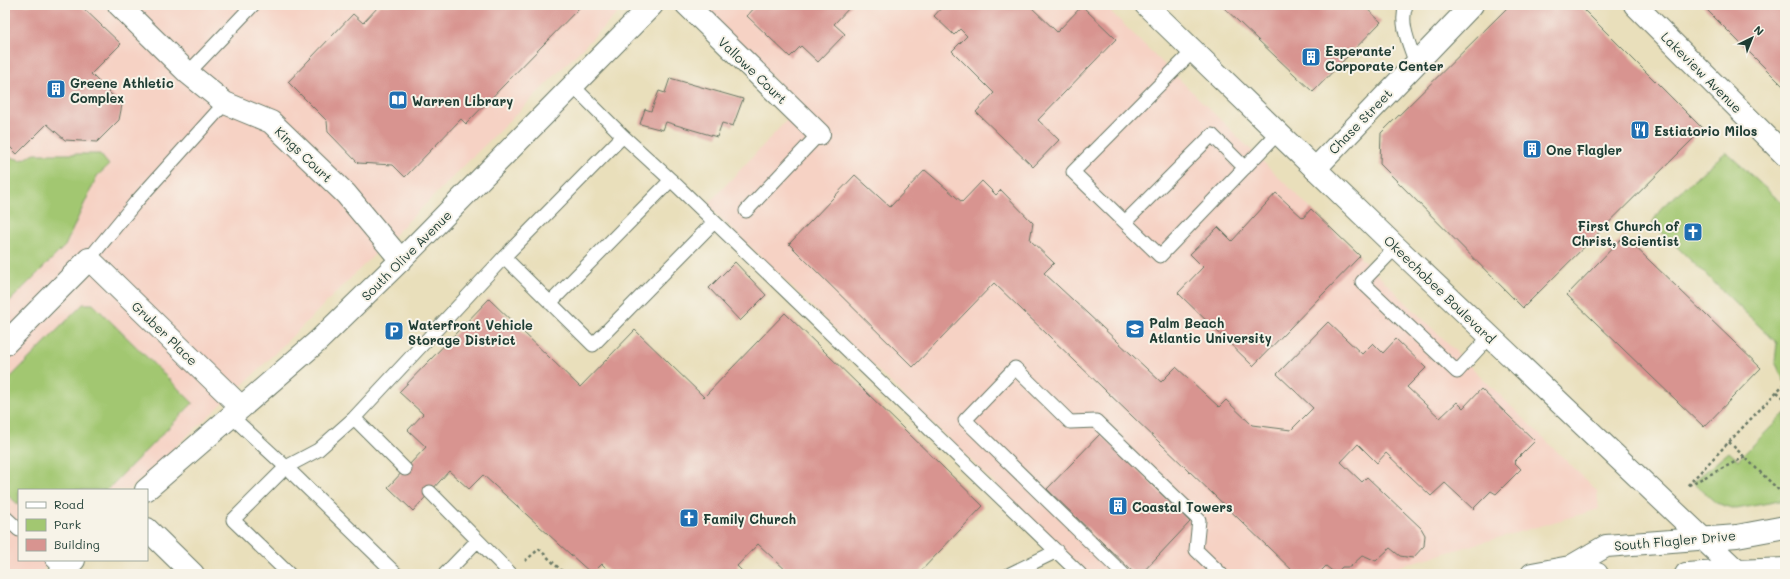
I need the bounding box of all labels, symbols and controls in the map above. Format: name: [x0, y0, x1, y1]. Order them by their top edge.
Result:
north arrow: [1732, 18, 1772, 58]
text: N: [1751, 22, 1767, 39]
street label: Lakeview Avenue: [1658, 28, 1746, 116]
street label: Vallowe Court: [715, 33, 791, 107]
place label: Esperante' Corporate Center: [1325, 42, 1444, 74]
building icon: Esperante' Corporate Center: [1300, 46, 1322, 68]
place label: Greene Athletic Complex: [70, 74, 174, 106]
building icon: Greene Athletic Complex: [45, 78, 67, 100]
street label: Chase Street: [1324, 84, 1396, 157]
library icon: Warren Library: [387, 89, 409, 111]
place label: Warren Library: [412, 92, 513, 110]
restaurant icon: Estiatorio Milos: [1629, 119, 1651, 141]
street label: Kings Court: [272, 122, 337, 186]
place label: Estiatorio Milos: [1654, 122, 1757, 139]
building icon: One Flagler: [1521, 138, 1543, 160]
place label: One Flagler: [1546, 141, 1622, 158]
street label: South Olive Avenue: [357, 206, 455, 304]
place label: First Church of Christ, Scientist: [1572, 217, 1679, 249]
church icon: First Church of Christ, Scientist: [1682, 221, 1704, 243]
street label: Okeechobee Boulevard: [1381, 231, 1499, 347]
street label: Gruber Place: [128, 297, 202, 369]
place label: Palm Beach Atlantic University: [1149, 314, 1272, 347]
place label: Waterfront Vehicle Storage District: [408, 316, 533, 348]
school or university icon: Palm Beach Atlantic University: [1124, 318, 1146, 340]
parking icon: Waterfront Vehicle Storage District: [383, 320, 405, 342]
legend: [18, 489, 148, 561]
building icon: Coastal Towers: [1107, 495, 1129, 517]
text: Road: [54, 496, 84, 512]
place label: Coastal Towers: [1132, 498, 1233, 515]
church icon: Family Church: [678, 507, 700, 529]
place label: Family Church: [703, 510, 796, 528]
text: Park: [54, 516, 81, 532]
street label: South Flagler Drive: [1614, 526, 1736, 554]
text: Building: [54, 536, 100, 552]

